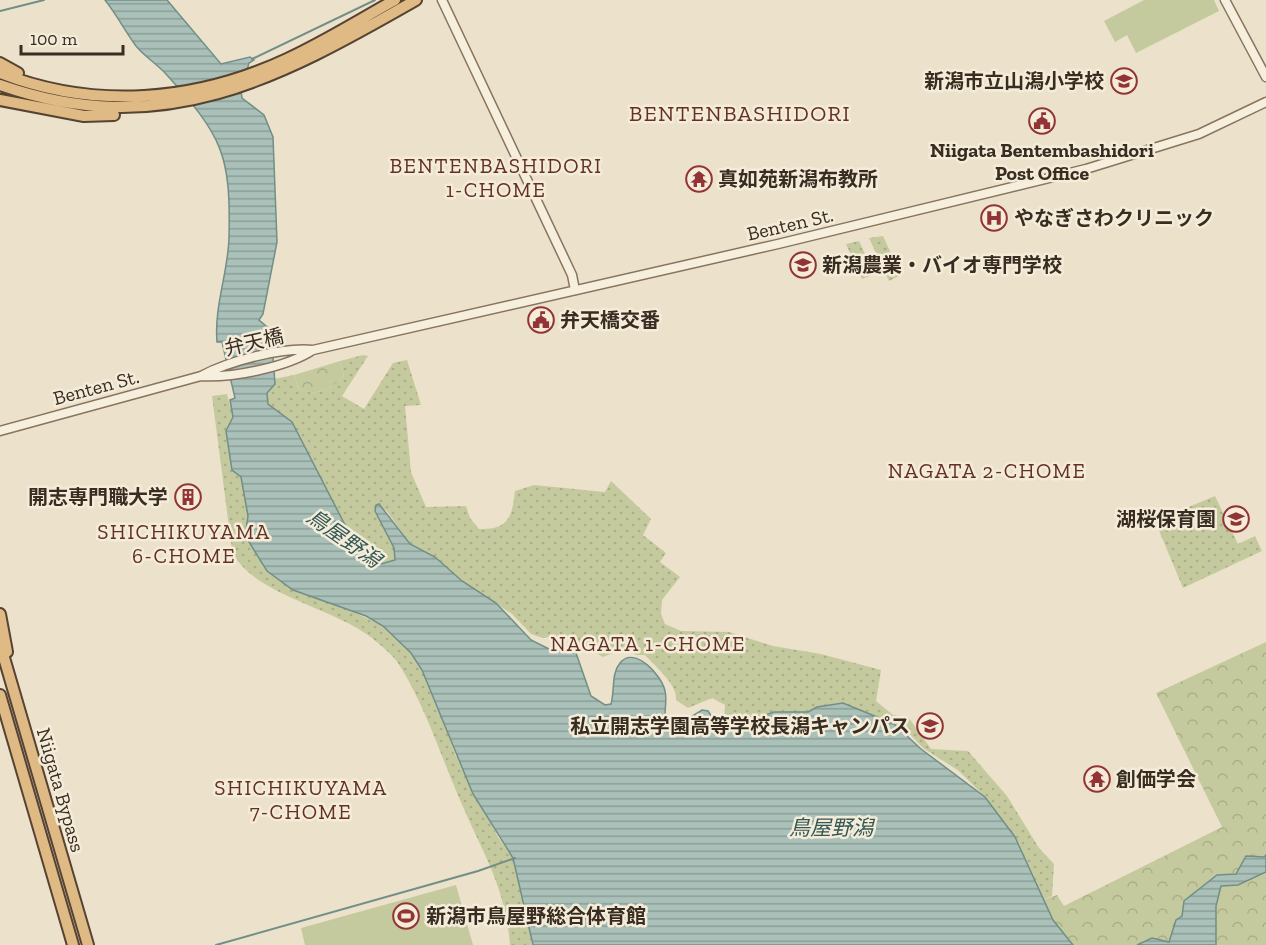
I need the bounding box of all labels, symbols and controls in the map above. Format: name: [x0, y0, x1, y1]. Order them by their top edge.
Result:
scale bar: [21, 18, 123, 56]
text: 100 m: [30, 28, 78, 50]
school or university icon: 新潟市立山潟小学校: [1109, 66, 1139, 96]
place label: 新潟市立山潟小学校: [924, 69, 1104, 93]
district label: BENTENBASHIDORI: [629, 100, 851, 127]
public building icon: Niigata Bentembashidori Post Office: [1027, 106, 1057, 136]
place label: Niigata Bentembashidori Post Office: [930, 138, 1154, 185]
district label: BENTENBASHIDORI 1-CHOME: [389, 153, 603, 202]
temple icon: 真如苑新潟布教所: [684, 164, 714, 194]
place label: 真如苑新潟布教所: [718, 167, 878, 191]
street label: Benten St.: [744, 202, 836, 246]
hospital icon: やなぎさわクリニック: [979, 203, 1009, 233]
place label: やなぎさわクリニック: [1014, 206, 1214, 230]
school or university icon: 新潟農業・バイオ専門学校: [788, 250, 818, 280]
place label: 新潟農業・バイオ専門学校: [822, 253, 1062, 277]
public building icon: 弁天橋交番: [526, 305, 556, 335]
place label: 弁天橋交番: [560, 308, 660, 332]
street label: 弁天橋: [222, 324, 286, 360]
street label: Benten St.: [50, 364, 142, 410]
district label: NAGATA 2-CHOME: [888, 458, 1086, 483]
building icon: 開志専門職大学: [173, 482, 203, 512]
place label: 開志専門職大学: [28, 485, 168, 509]
water label: 鳥屋野潟: [302, 504, 388, 574]
school or university icon: 湖桜保育園: [1221, 504, 1251, 534]
place label: 湖桜保育園: [1116, 507, 1216, 531]
district label: SHICHIKUYAMA 6-CHOME: [97, 519, 271, 568]
district label: NAGATA 1-CHOME: [550, 631, 746, 656]
school or university icon: 私立開志学園高等学校長潟キャンパス: [915, 711, 945, 741]
place label: 私立開志学園高等学校長潟キャンパス: [570, 714, 910, 738]
street label: Niigata Bypass: [32, 725, 90, 855]
temple icon: 創価学会: [1082, 764, 1112, 794]
place label: 創価学会: [1116, 767, 1196, 791]
district label: SHICHIKUYAMA 7-CHOME: [214, 775, 388, 824]
water label: 鳥屋野潟: [789, 815, 876, 840]
sports icon: 新潟市鳥屋野総合体育館: [391, 901, 421, 931]
place label: 新潟市鳥屋野総合体育館: [426, 904, 646, 928]

